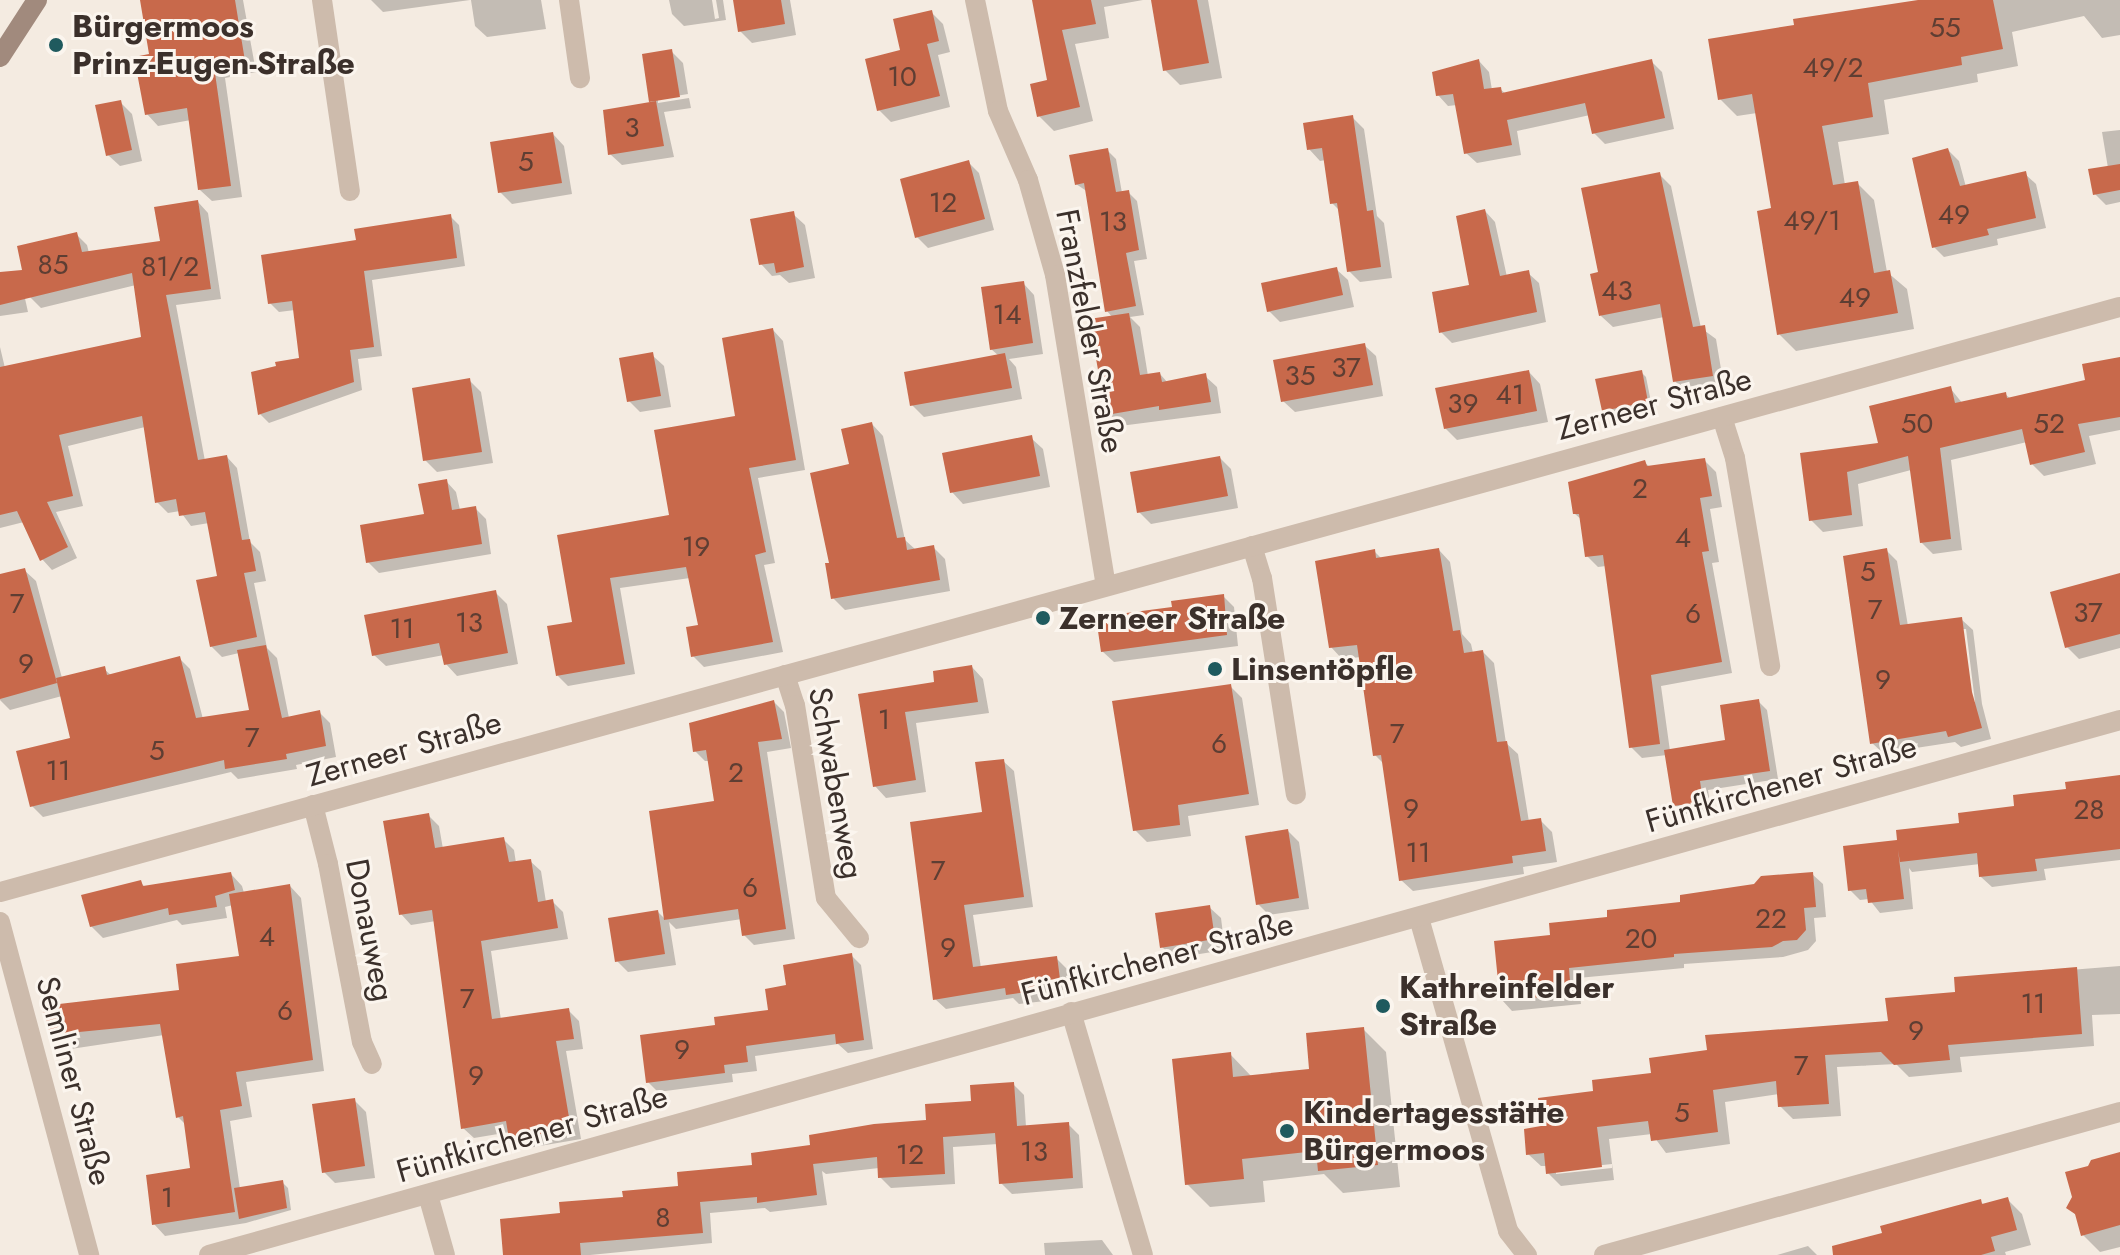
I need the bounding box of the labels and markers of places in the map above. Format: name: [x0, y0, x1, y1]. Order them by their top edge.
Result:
place label: Bürgermoos Prinz-Eugen-Straße: [72, 8, 355, 83]
marker: Bürgermoos Prinz-Eugen-Straße: [47, 36, 65, 54]
place label: Zerneer Straße: [1059, 599, 1285, 637]
marker: Zerneer Straße: [1034, 609, 1052, 627]
place label: Linsentöpfle: [1231, 650, 1413, 688]
marker: Linsentöpfle: [1206, 660, 1224, 678]
place label: Kathreinfelder Straße: [1399, 969, 1614, 1044]
marker: Kathreinfelder Straße: [1374, 997, 1392, 1015]
place label: Kindertagesstätte Bürgermoos: [1303, 1094, 1565, 1169]
marker: Kindertagesstätte Bürgermoos: [1278, 1122, 1296, 1140]

